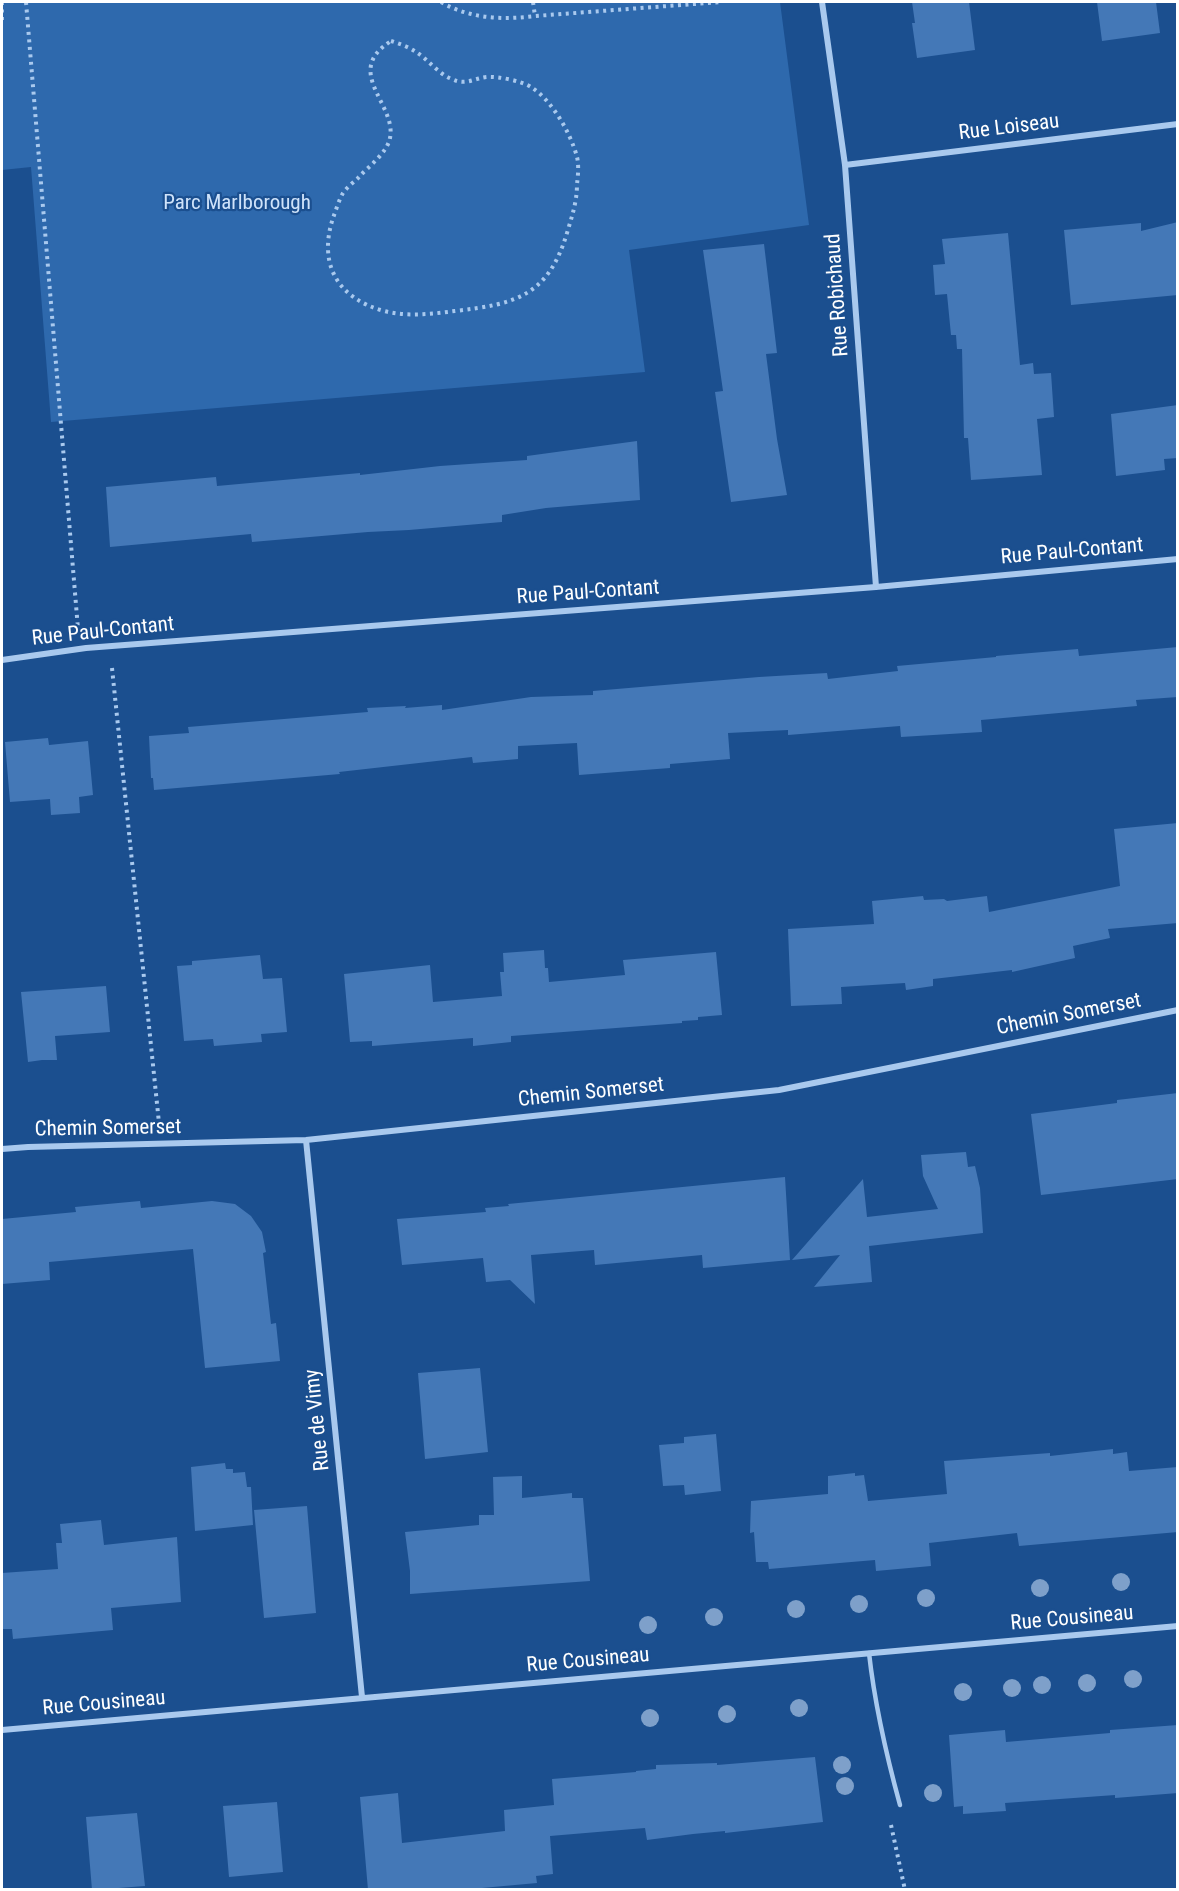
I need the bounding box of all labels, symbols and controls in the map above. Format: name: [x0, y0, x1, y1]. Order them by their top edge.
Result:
street label: Rue Loiseau: [957, 109, 1061, 147]
park label: Parc Marlborough: [163, 191, 311, 217]
street label: Rue Robichaud: [821, 233, 855, 357]
street label: Rue Paul-Contant: [1000, 533, 1144, 571]
street label: Rue Paul-Contant: [516, 575, 660, 611]
street label: Rue Paul-Contant: [31, 612, 175, 652]
street label: Chemin Somerset: [995, 989, 1143, 1041]
street label: Chemin Somerset: [517, 1073, 665, 1113]
street label: Chemin Somerset: [34, 1115, 182, 1143]
street label: Rue de Vimy: [300, 1368, 336, 1472]
street label: Rue Cousineau: [1010, 1601, 1134, 1637]
street label: Rue Cousineau: [526, 1643, 650, 1679]
street label: Rue Cousineau: [42, 1686, 166, 1722]

